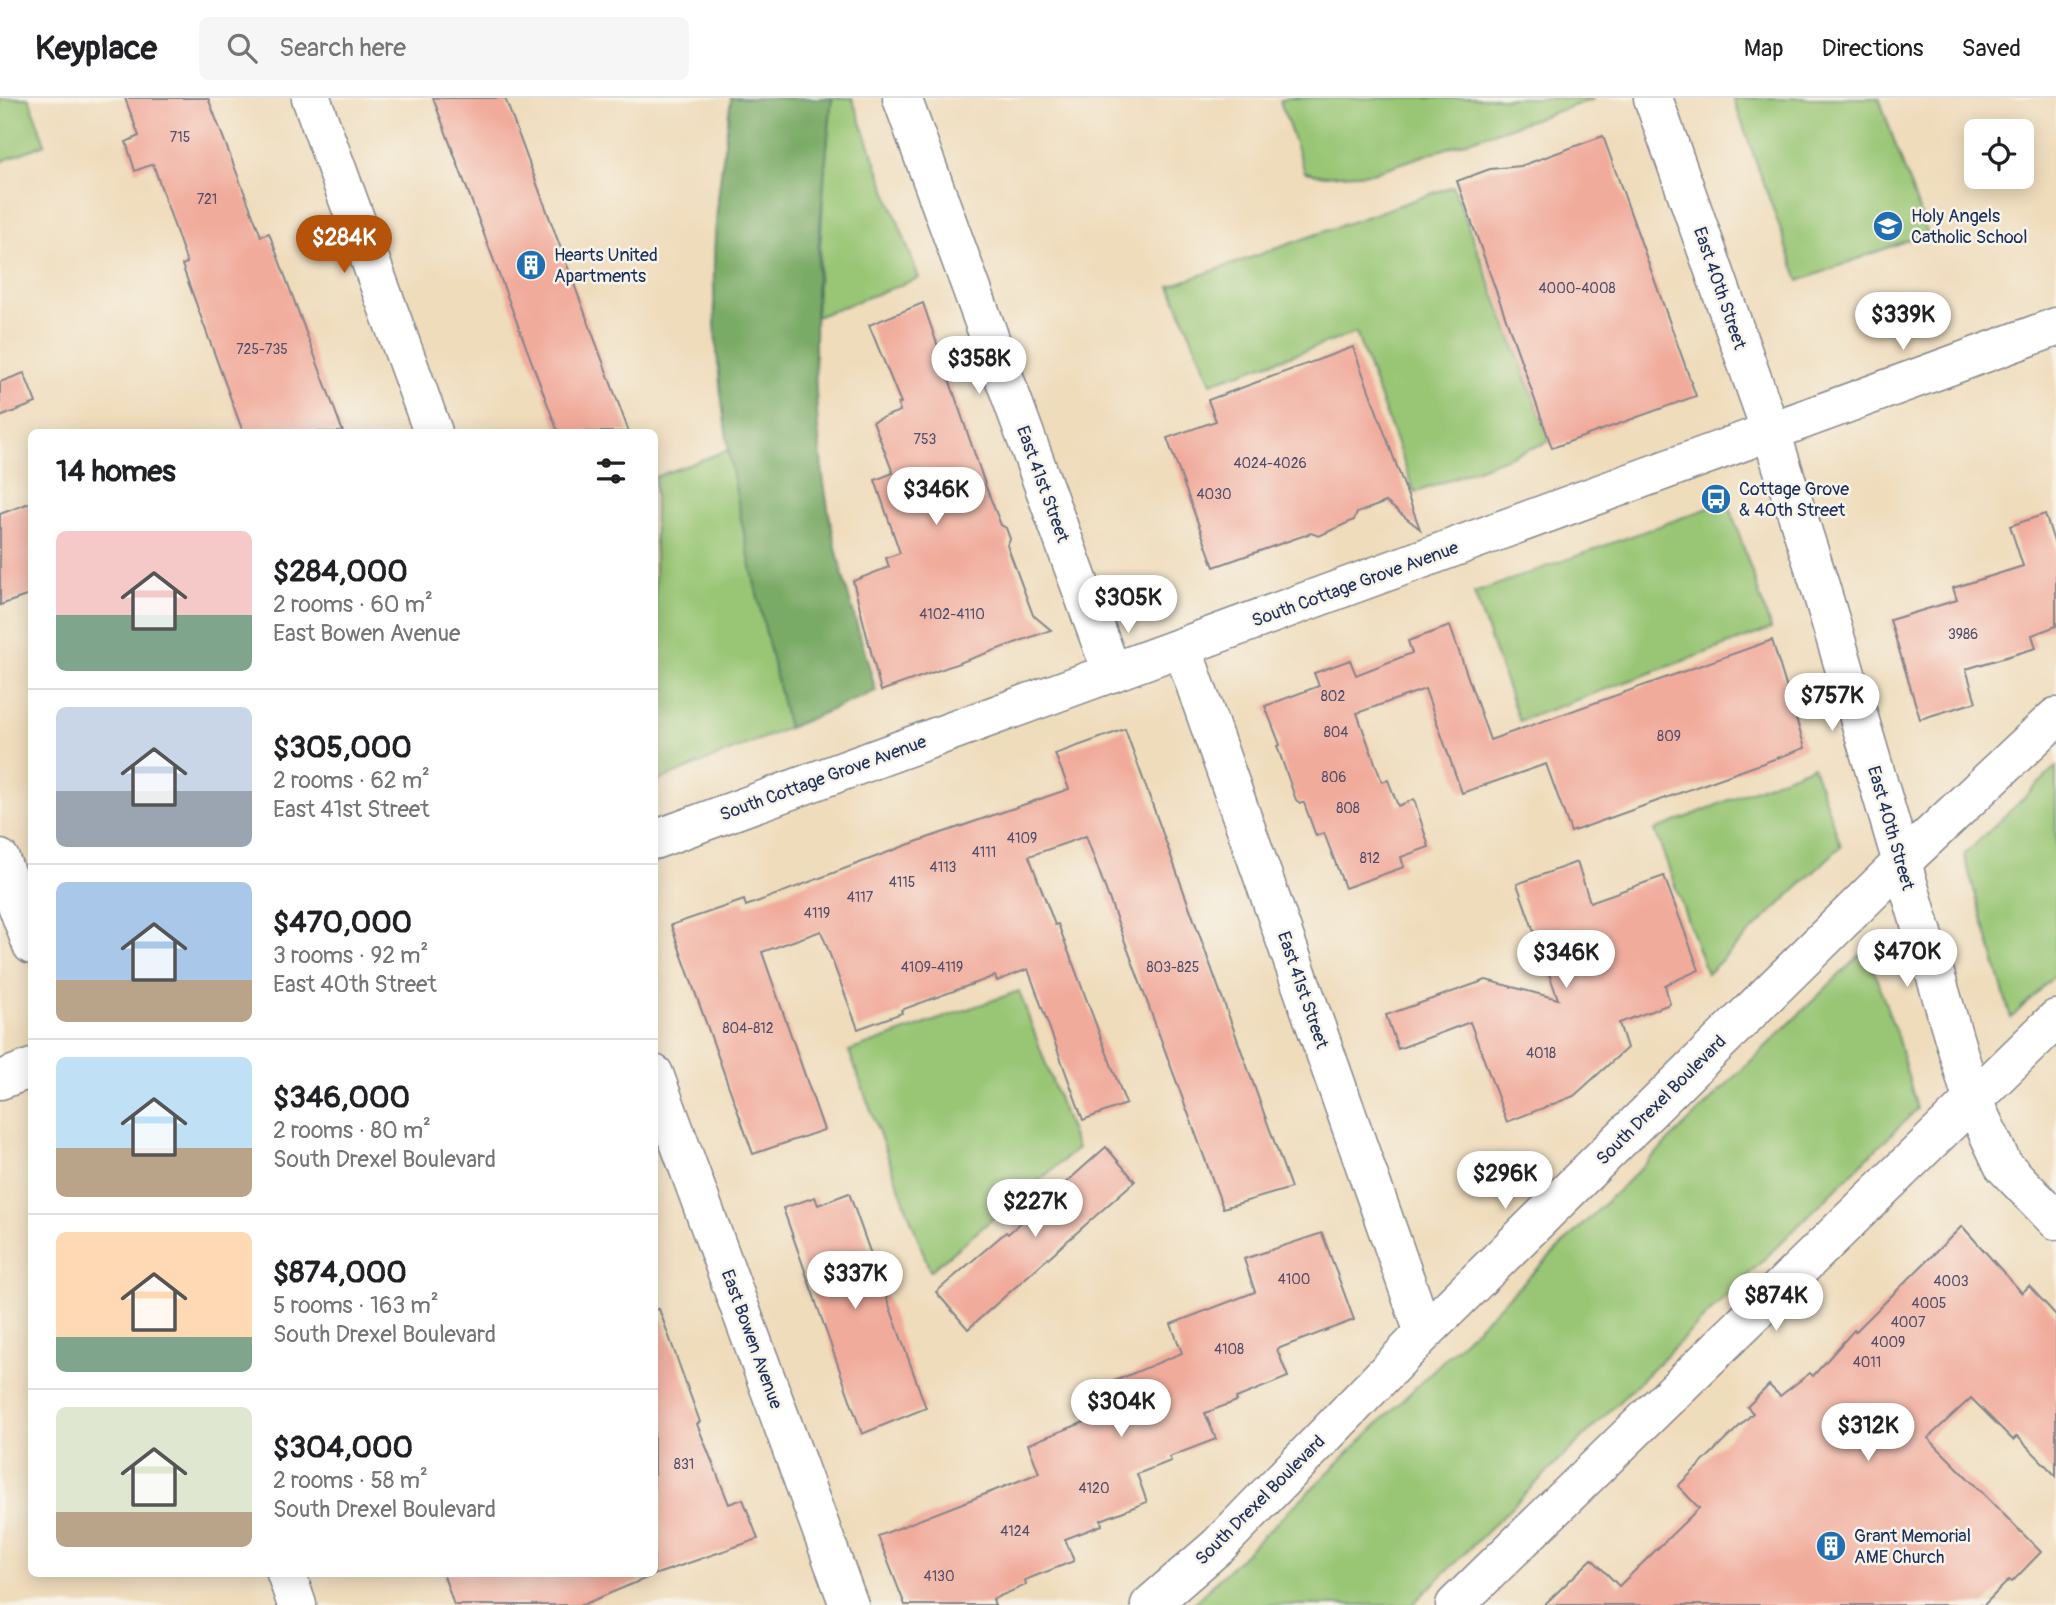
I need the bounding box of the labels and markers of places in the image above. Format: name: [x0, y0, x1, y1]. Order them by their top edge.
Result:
place label: Holy Angels Catholic School: [1911, 205, 2028, 249]
school or university icon: Holy Angels Catholic School: [1871, 209, 1905, 243]
pin: $284K: [295, 216, 393, 275]
place label: Hearts United Apartments: [554, 244, 658, 288]
building icon: Hearts United Apartments: [514, 248, 548, 282]
pin: $339K: [1854, 292, 1952, 352]
pin: $358K: [930, 336, 1028, 396]
pin: $346K: [887, 468, 985, 527]
place label: Cottage Grove & 40th Street: [1739, 478, 1849, 522]
bus stop icon: Cottage Grove & 40th Street: [1699, 482, 1733, 516]
pin: $305K: [1079, 575, 1177, 635]
pin: $757K: [1783, 674, 1881, 733]
pin: $346K: [1517, 930, 1615, 990]
pin: $470K: [1858, 930, 1956, 989]
pin: $296K: [1456, 1152, 1554, 1211]
pin: $227K: [986, 1180, 1084, 1239]
pin: $337K: [806, 1252, 904, 1311]
pin: $874K: [1727, 1274, 1825, 1333]
pin: $304K: [1072, 1380, 1170, 1439]
pin: $312K: [1819, 1404, 1917, 1463]
place label: Grant Memorial AME Church: [1854, 1525, 1971, 1569]
building icon: Grant Memorial AME Church: [1814, 1529, 1848, 1563]

